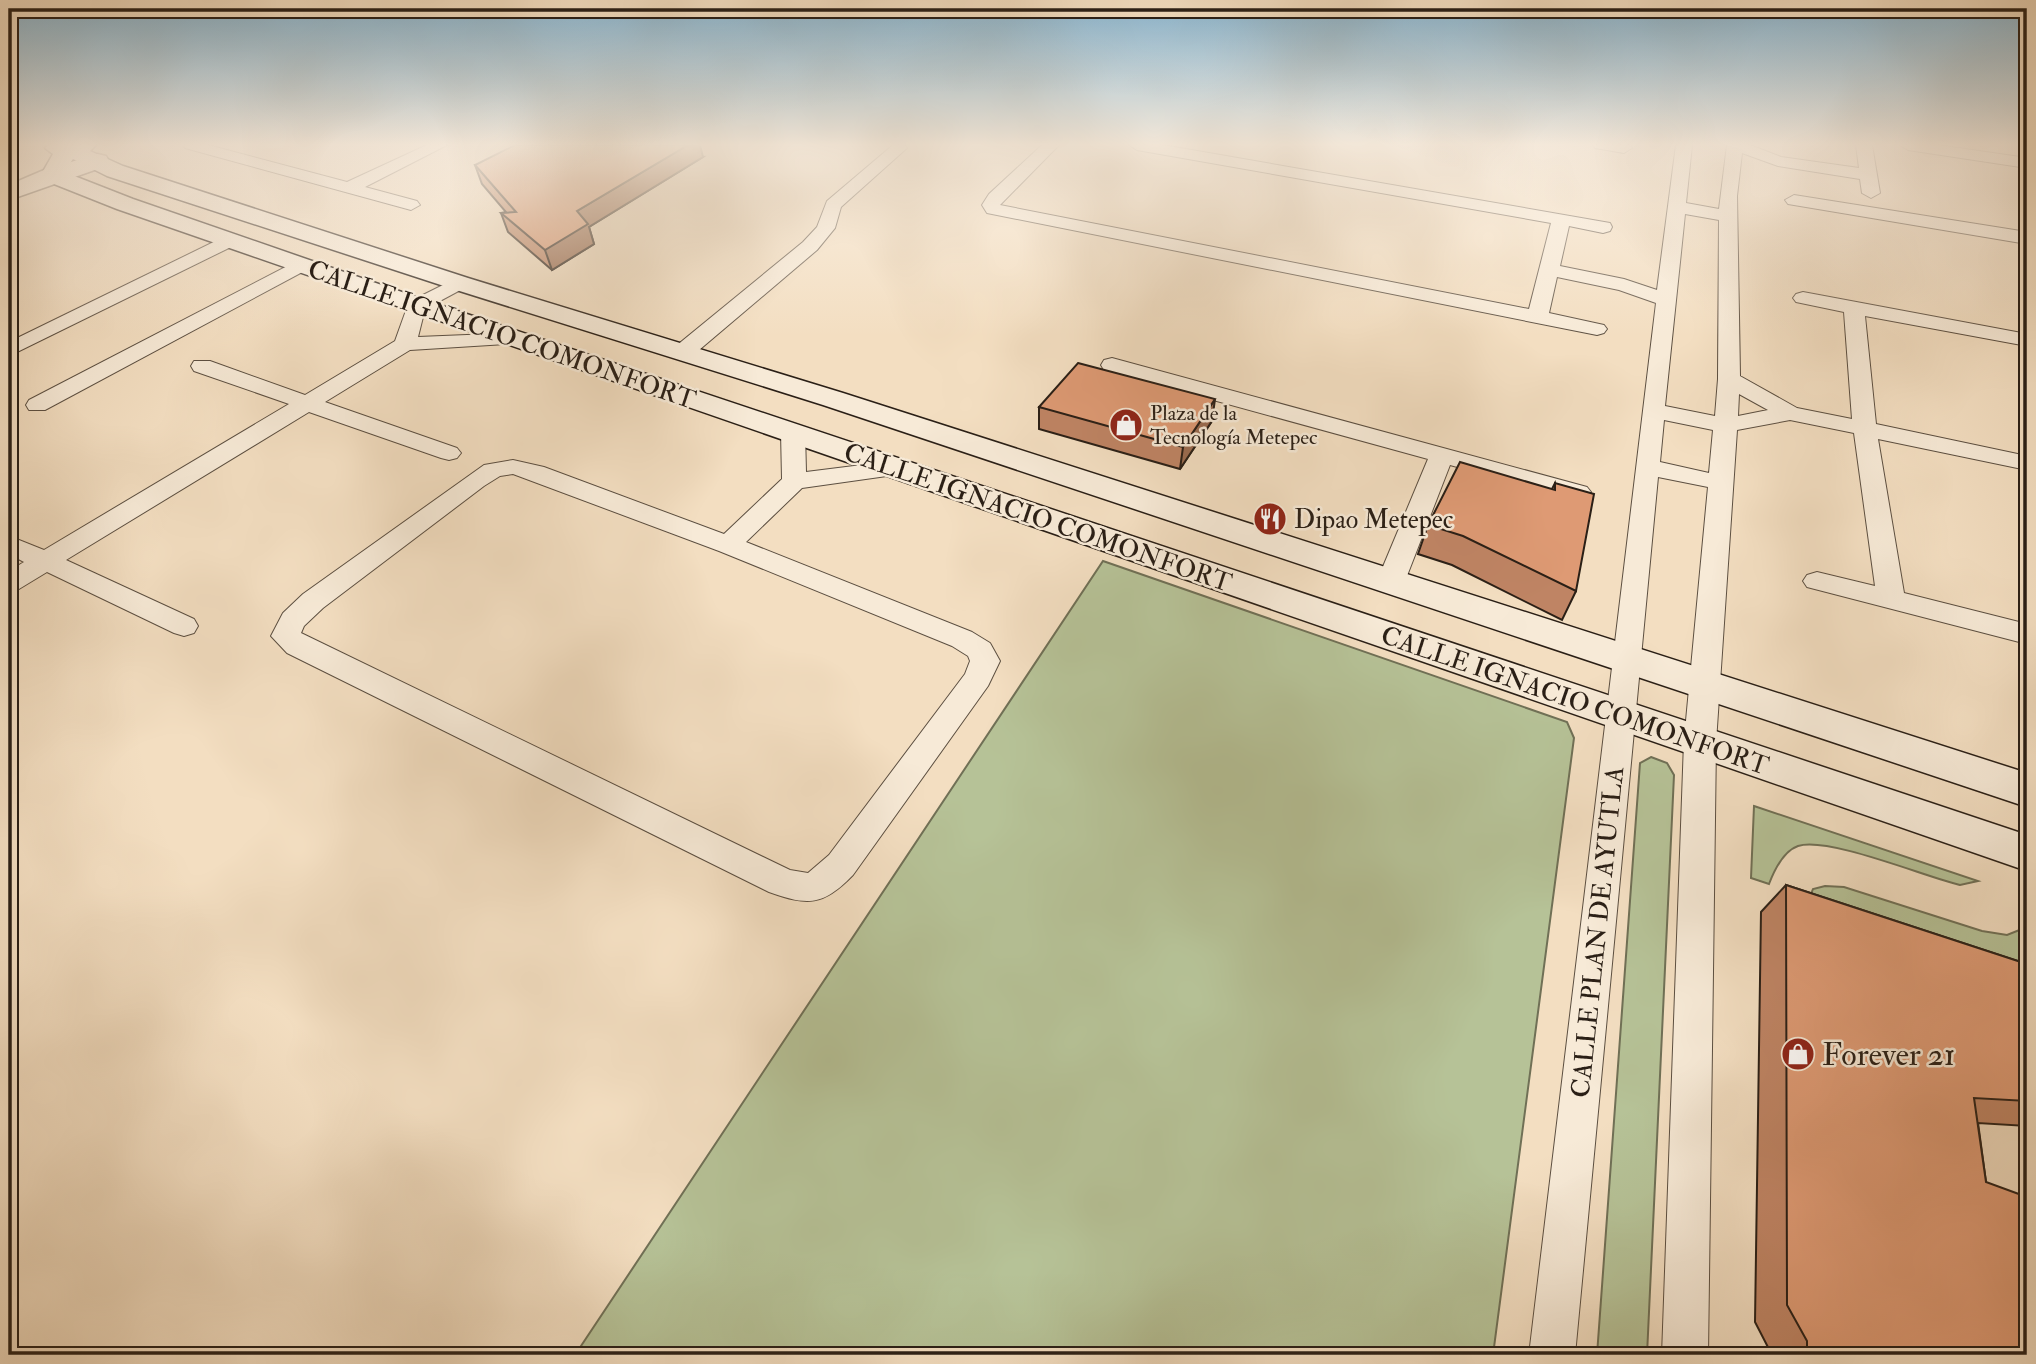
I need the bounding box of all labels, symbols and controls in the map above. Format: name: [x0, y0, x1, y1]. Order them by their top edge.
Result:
street label: CALLE IGNACIO COMONFORT: [304, 253, 700, 416]
place label: Plaza de la Tecnología Metepec: [1150, 400, 1318, 451]
shop icon: Plaza de la Tecnología Metepec: [1107, 406, 1145, 444]
street label: CALLE IGNACIO COMONFORT: [840, 436, 1236, 599]
restaurant icon: Dipao Metepec: [1251, 500, 1289, 538]
place label: Dipao Metepec: [1294, 504, 1453, 537]
street label: CALLE IGNACIO COMONFORT: [1377, 619, 1773, 782]
street label: CALLE PLAN DE AYUTLA: [1565, 764, 1631, 1099]
shop icon: Forever 21: [1779, 1035, 1817, 1073]
place label: Forever 21: [1822, 1035, 1955, 1075]

